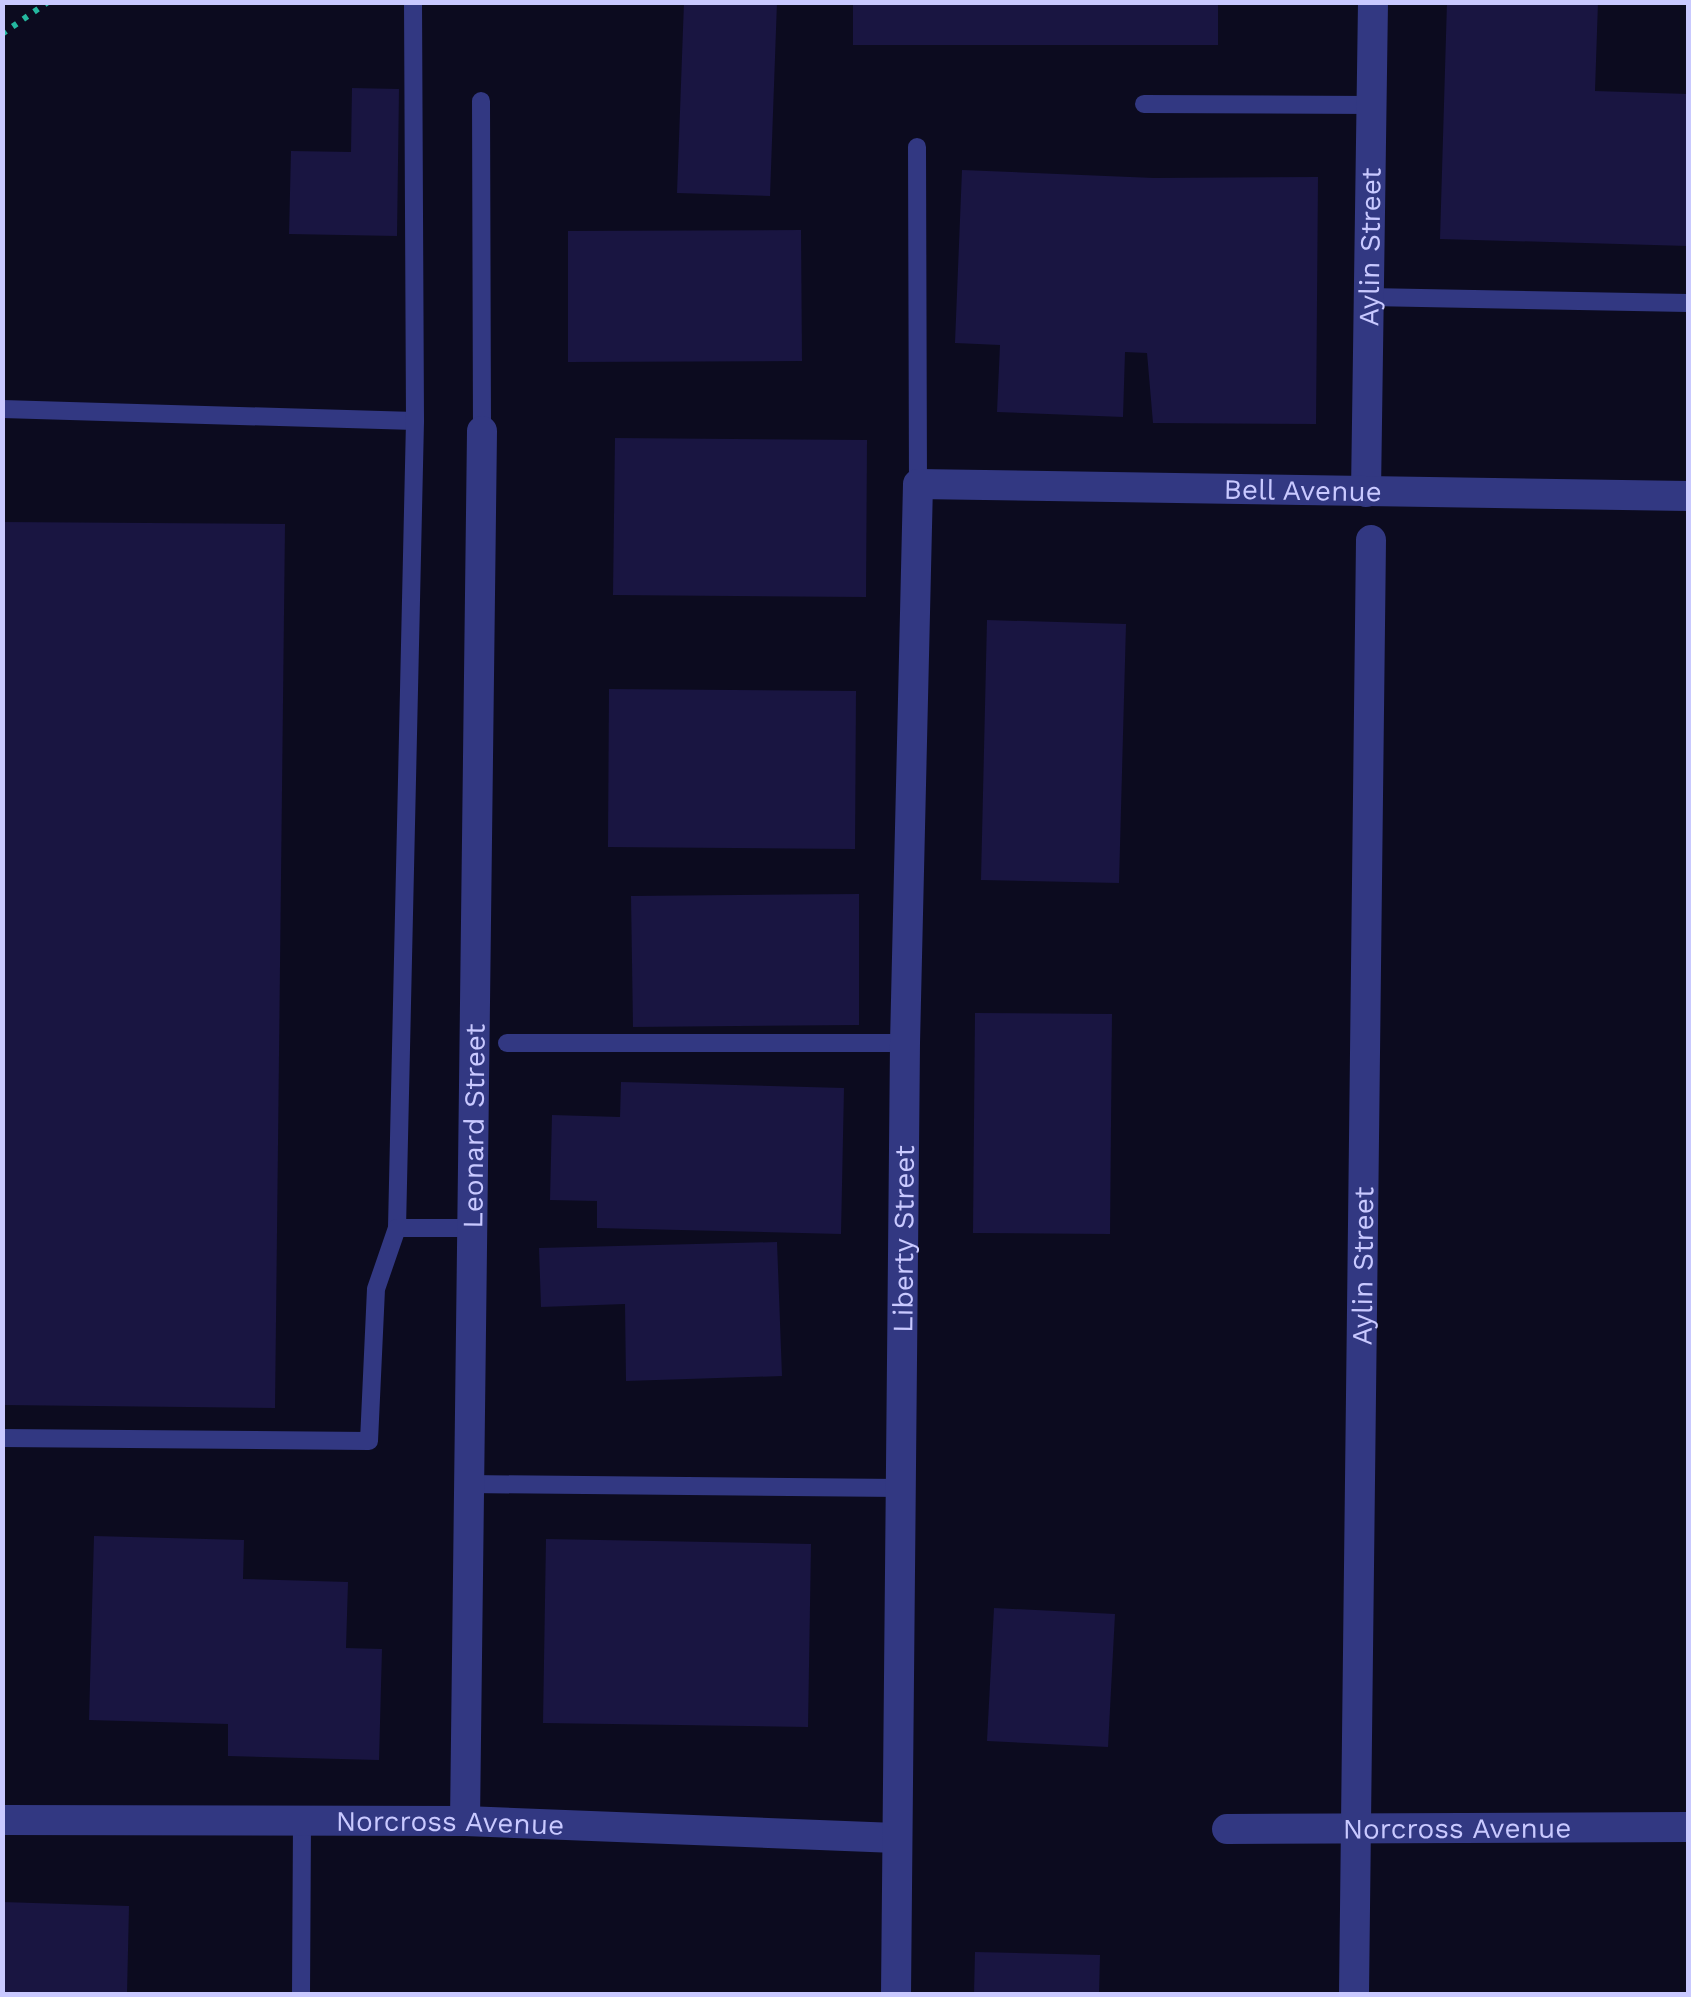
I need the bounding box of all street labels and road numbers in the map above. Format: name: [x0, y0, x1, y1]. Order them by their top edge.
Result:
street label: Aylin Street: [1352, 167, 1387, 327]
street label: Bell Avenue: [1223, 472, 1382, 508]
street label: Leonard Street: [456, 1023, 491, 1229]
street label: Liberty Street: [886, 1145, 921, 1333]
street label: Aylin Street: [1345, 1186, 1380, 1346]
street label: Norcross Avenue: [336, 1804, 565, 1841]
street label: Norcross Avenue: [1343, 1811, 1571, 1845]

